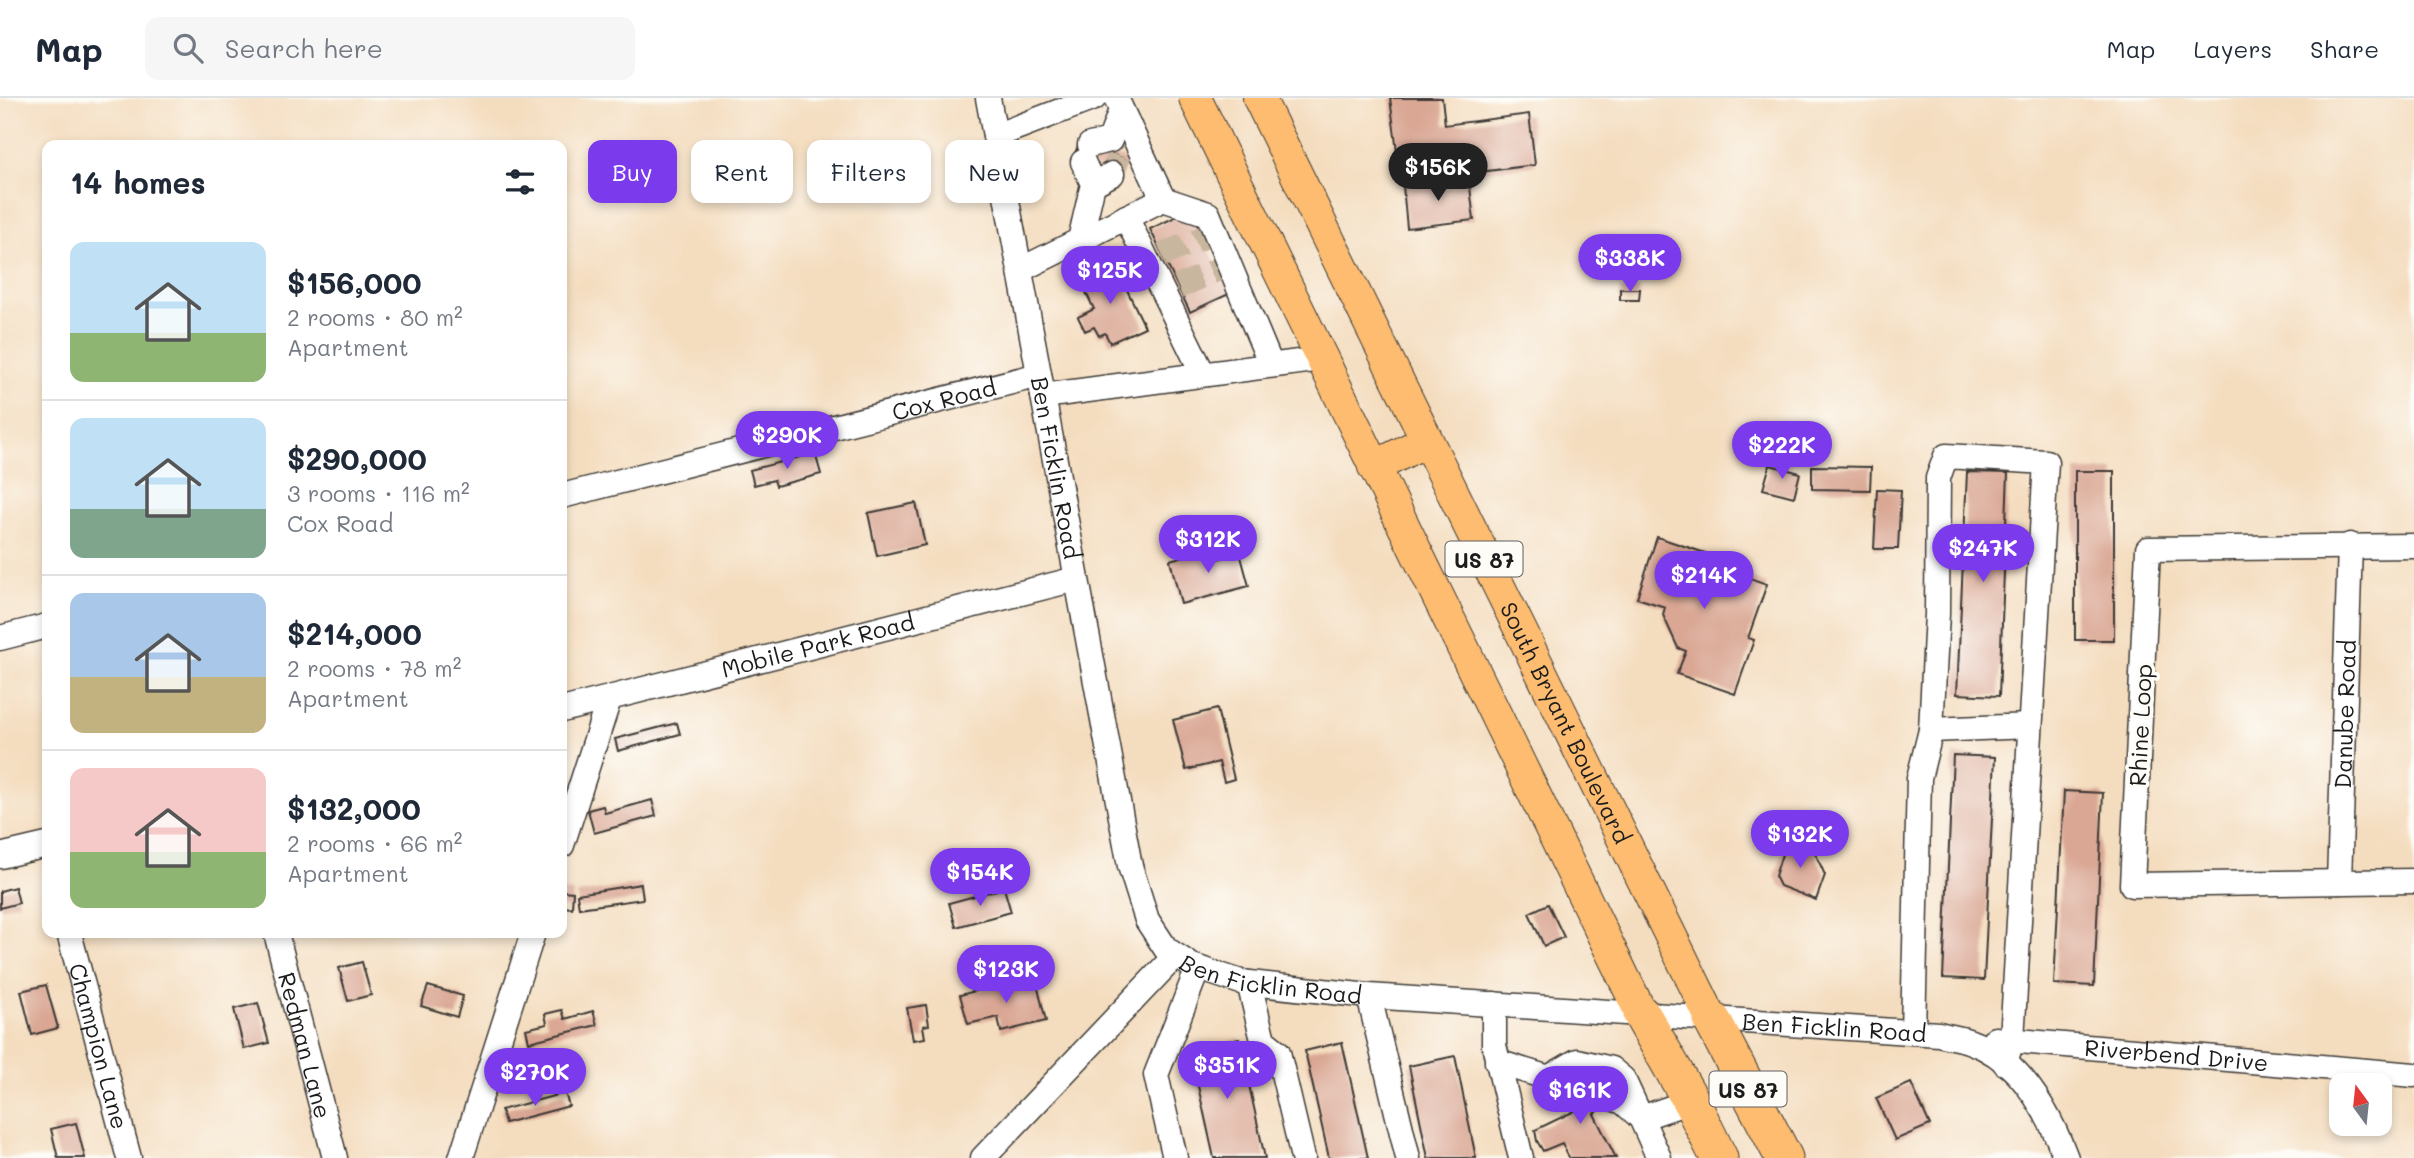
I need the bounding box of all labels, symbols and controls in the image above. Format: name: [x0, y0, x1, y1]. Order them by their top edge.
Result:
search box: [145, 17, 635, 80]
text: Map: [35, 27, 103, 70]
icon: search: [169, 29, 207, 67]
text: Search here: [225, 31, 383, 65]
text: Map: [2107, 33, 2155, 64]
text: Layers: [2193, 33, 2272, 64]
text: Share: [2310, 33, 2379, 64]
chip: Buy: [588, 140, 677, 203]
chip: Rent: [691, 140, 793, 203]
chip: Filters: [807, 140, 931, 203]
chip: New: [945, 140, 1044, 203]
pin: $156K: [1389, 144, 1487, 203]
text: $156K: [1405, 151, 1471, 181]
text: 14 homes: [70, 162, 206, 202]
icon: filters: [501, 163, 539, 201]
pin: $338K: [1581, 234, 1679, 294]
text: $338K: [1594, 242, 1666, 272]
pin: $125K: [1061, 246, 1159, 306]
text: $125K: [1077, 254, 1143, 284]
text: $156,000: [287, 262, 422, 302]
icon: home: [126, 270, 210, 354]
text: 2 rooms · 80 m²: [287, 302, 463, 332]
text: Apartment: [287, 332, 409, 362]
street label: Cox Road: [889, 371, 999, 427]
street label: Ben Ficklin Road: [1025, 374, 1088, 561]
pin: $290K: [738, 412, 836, 471]
text: $290K: [752, 419, 822, 449]
pin: $222K: [1733, 422, 1831, 481]
text: $222K: [1748, 429, 1816, 459]
text: $290,000: [287, 438, 427, 478]
icon: home: [126, 446, 210, 530]
text: 3 rooms · 116 m²: [287, 478, 470, 508]
text: Cox Road: [287, 508, 393, 538]
pin: $312K: [1159, 516, 1257, 575]
text: $312K: [1175, 523, 1241, 553]
pin: $247K: [1934, 524, 2032, 584]
text: $247K: [1948, 532, 2018, 562]
road number: US 87: [1446, 542, 1522, 576]
pin: $214K: [1655, 552, 1753, 611]
text: $214K: [1671, 559, 1737, 589]
street label: South Bryant Boulevard: [1494, 597, 1638, 848]
street label: Mobile Park Road: [718, 606, 917, 684]
text: $214,000: [287, 613, 422, 653]
icon: home: [126, 621, 210, 705]
street label: Danube Road: [2327, 639, 2362, 789]
text: 2 rooms · 78 m²: [287, 653, 461, 683]
street label: Rhine Loop: [2122, 663, 2158, 787]
text: Apartment: [287, 683, 409, 713]
text: $132,000: [287, 788, 421, 828]
icon: home: [126, 796, 210, 880]
pin: $132K: [1751, 810, 1849, 870]
text: $132K: [1767, 818, 1833, 848]
text: 2 rooms · 66 m²: [287, 828, 462, 858]
pin: $154K: [931, 848, 1029, 908]
text: $154K: [946, 856, 1014, 886]
text: Apartment: [287, 858, 409, 888]
pin: $123K: [957, 946, 1055, 1005]
street label: Ben Ficklin Road: [1174, 947, 1363, 1010]
text: $123K: [973, 953, 1039, 983]
street label: Champion Lane: [63, 960, 136, 1132]
street label: Redman Lane: [272, 969, 339, 1121]
street label: Ben Ficklin Road: [1741, 1006, 1927, 1048]
street label: Riverbend Drive: [2083, 1032, 2269, 1077]
pin: $351K: [1178, 1042, 1276, 1101]
pin: $270K: [486, 1048, 584, 1108]
text: $351K: [1194, 1049, 1260, 1079]
text: $270K: [500, 1056, 570, 1086]
pin: $161K: [1531, 1066, 1629, 1126]
road number: US 87: [1710, 1072, 1786, 1107]
north arrow: [2329, 1073, 2392, 1136]
map controls: [2329, 1073, 2392, 1136]
text: $161K: [1548, 1074, 1612, 1104]

